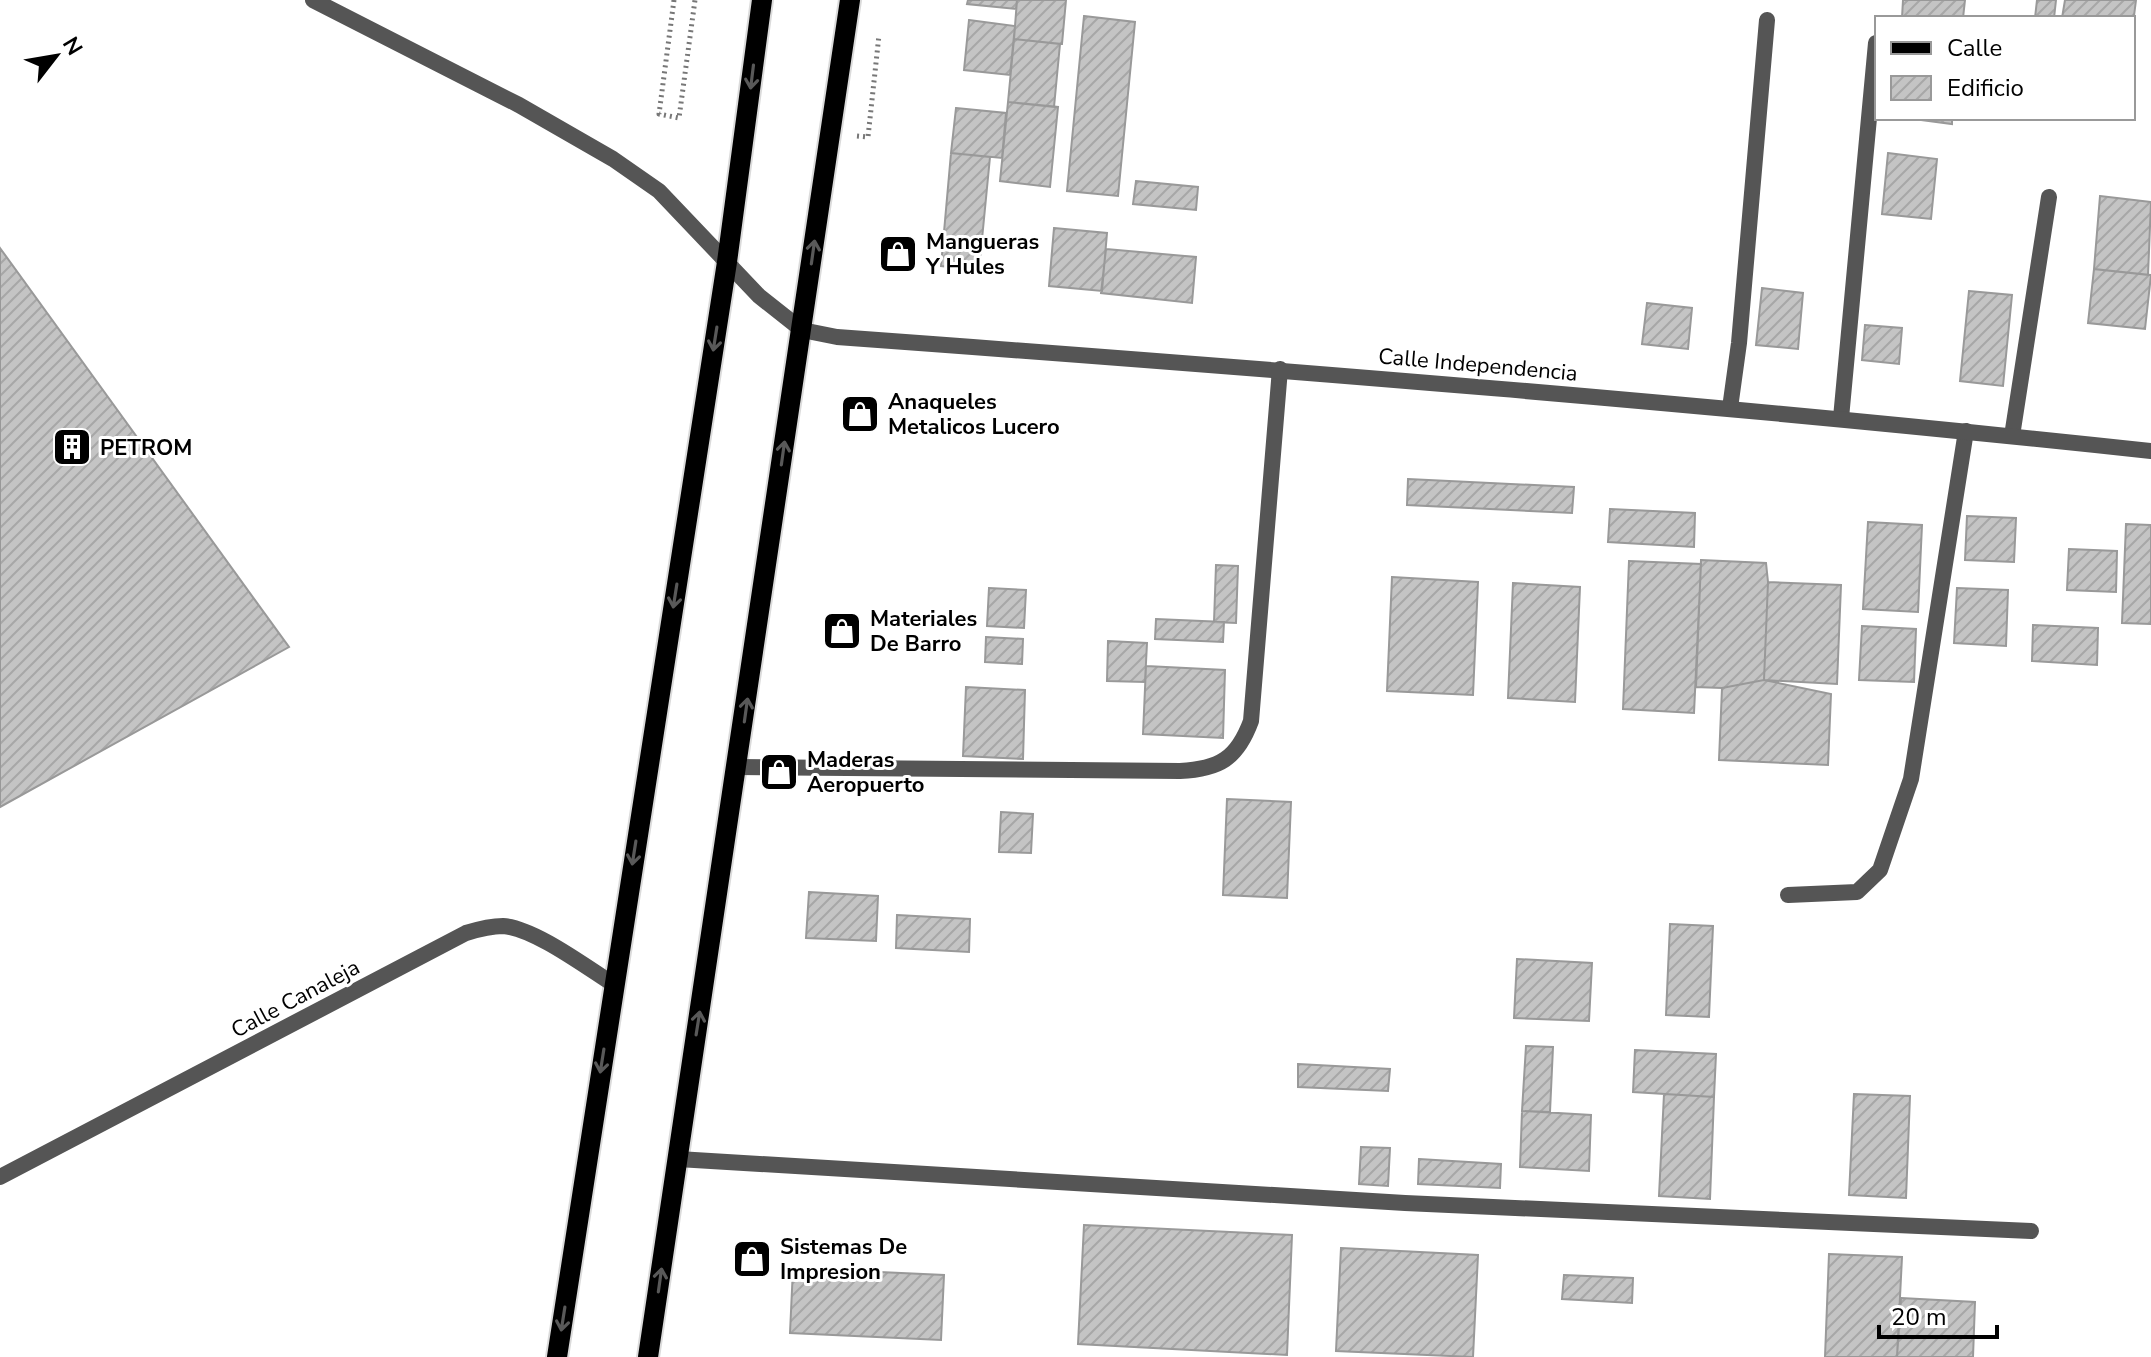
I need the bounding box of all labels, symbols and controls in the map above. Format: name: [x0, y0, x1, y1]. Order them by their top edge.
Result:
north arrow: [16, 16, 96, 96]
legend: [1875, 16, 2135, 120]
text: N: [55, 31, 89, 61]
text: Calle: [1947, 32, 2002, 64]
one-way arrow: [744, 63, 759, 90]
text: Edificio: [1947, 72, 2024, 104]
place label: Mangueras Y Hules: [925, 227, 1039, 282]
shop icon: Mangueras Y Hules: [877, 233, 919, 275]
one-way arrow: [806, 240, 821, 266]
one-way arrow: [707, 326, 722, 351]
street label: Calle Independencia: [1377, 341, 1579, 389]
place label: Anaqueles Metalicos Lucero: [888, 387, 1060, 442]
shop icon: Anaqueles Metalicos Lucero: [839, 393, 881, 435]
building icon: PETROM: [51, 426, 93, 468]
place label: PETROM: [100, 433, 192, 463]
one-way arrow: [776, 441, 791, 466]
one-way arrow: [667, 583, 682, 608]
place label: Materiales De Barro: [870, 604, 977, 659]
shop icon: Materiales De Barro: [821, 610, 863, 652]
one-way arrow: [739, 698, 754, 723]
place label: Maderas Aeropuerto: [807, 745, 924, 800]
shop icon: Maderas Aeropuerto: [758, 751, 800, 793]
one-way arrow: [626, 840, 641, 865]
street label: Calle Canaleja: [226, 952, 365, 1045]
one-way arrow: [692, 1011, 707, 1036]
one-way arrow: [594, 1048, 609, 1074]
place label: Sistemas De Impresion: [780, 1232, 907, 1287]
shop icon: Sistemas De Impresion: [731, 1238, 773, 1280]
one-way arrow: [653, 1268, 668, 1293]
scale bar: [1879, 1289, 1997, 1339]
text: 20 m: [1891, 1301, 1947, 1333]
one-way arrow: [555, 1305, 570, 1331]

